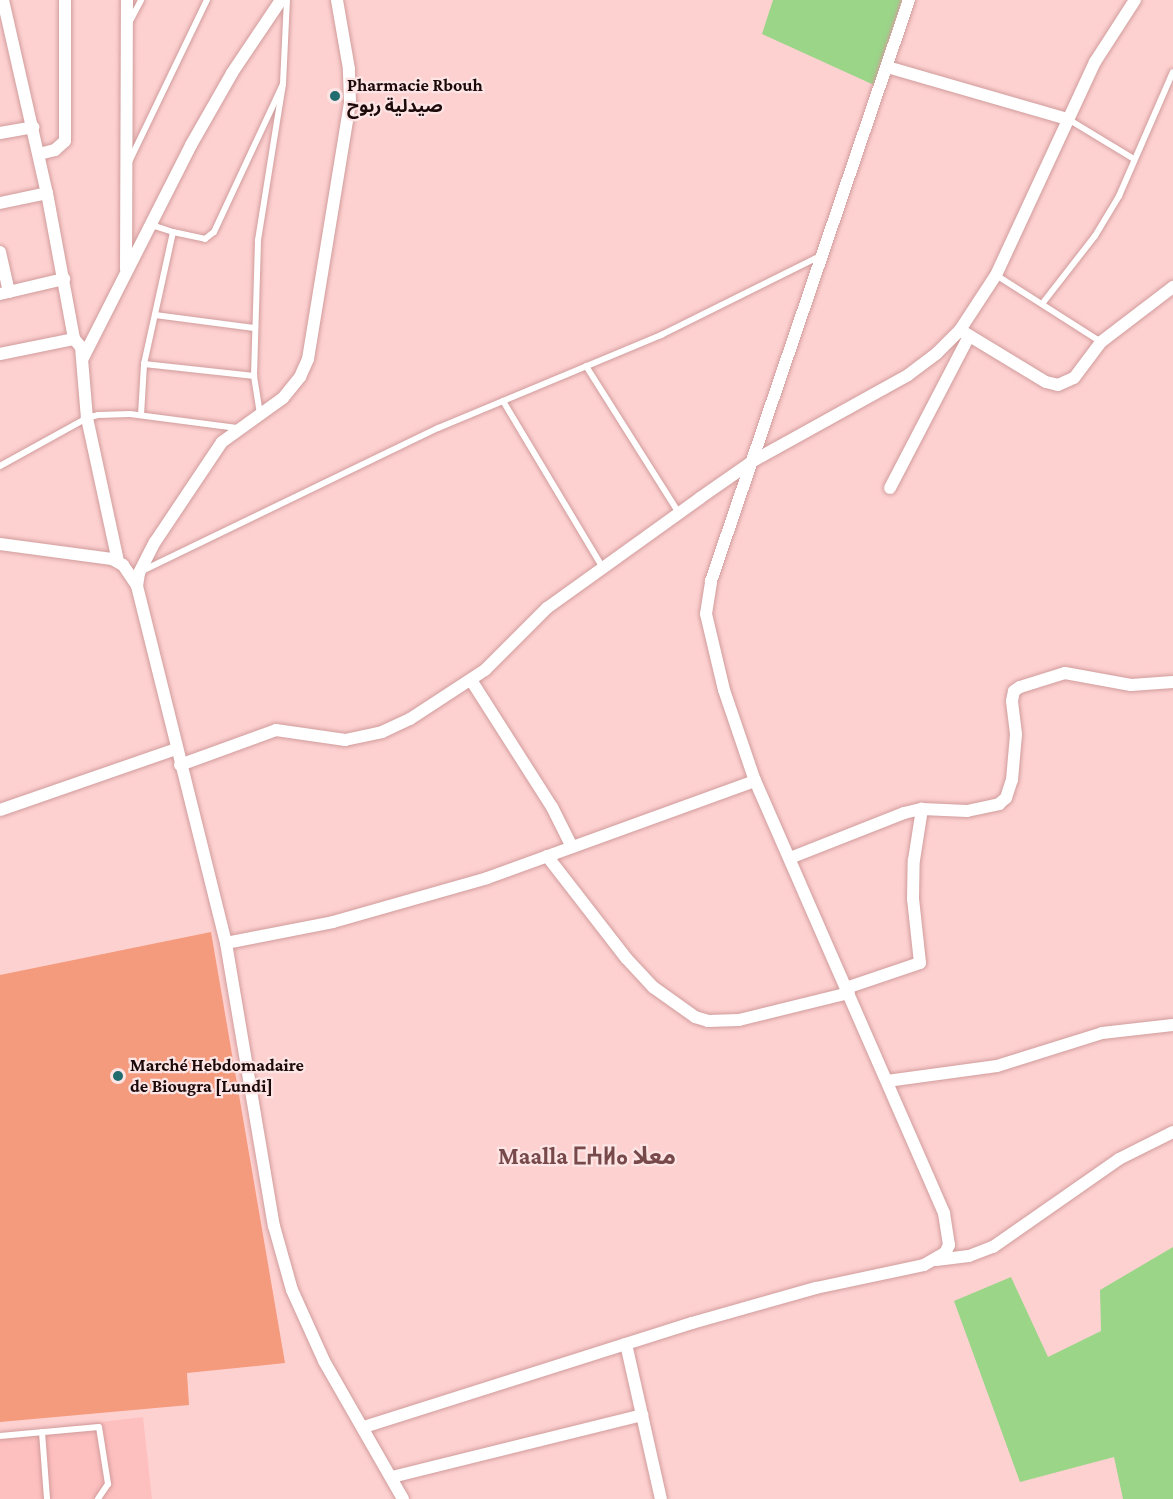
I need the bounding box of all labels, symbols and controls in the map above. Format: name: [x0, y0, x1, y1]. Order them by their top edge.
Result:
place label: Pharmacie Rbouh صيدلية ربوح: [347, 75, 483, 118]
marker: Pharmacie Rbouh صيدلية ربوح: [328, 89, 342, 103]
place label: Marché Hebdomadaire de Biougra [Lundi]: [130, 1055, 304, 1098]
marker: Marché Hebdomadaire de Biougra [Lundi]: [111, 1069, 125, 1083]
district label: Maalla ⵎⵄⵍⴰ معلا: [498, 1142, 676, 1170]

